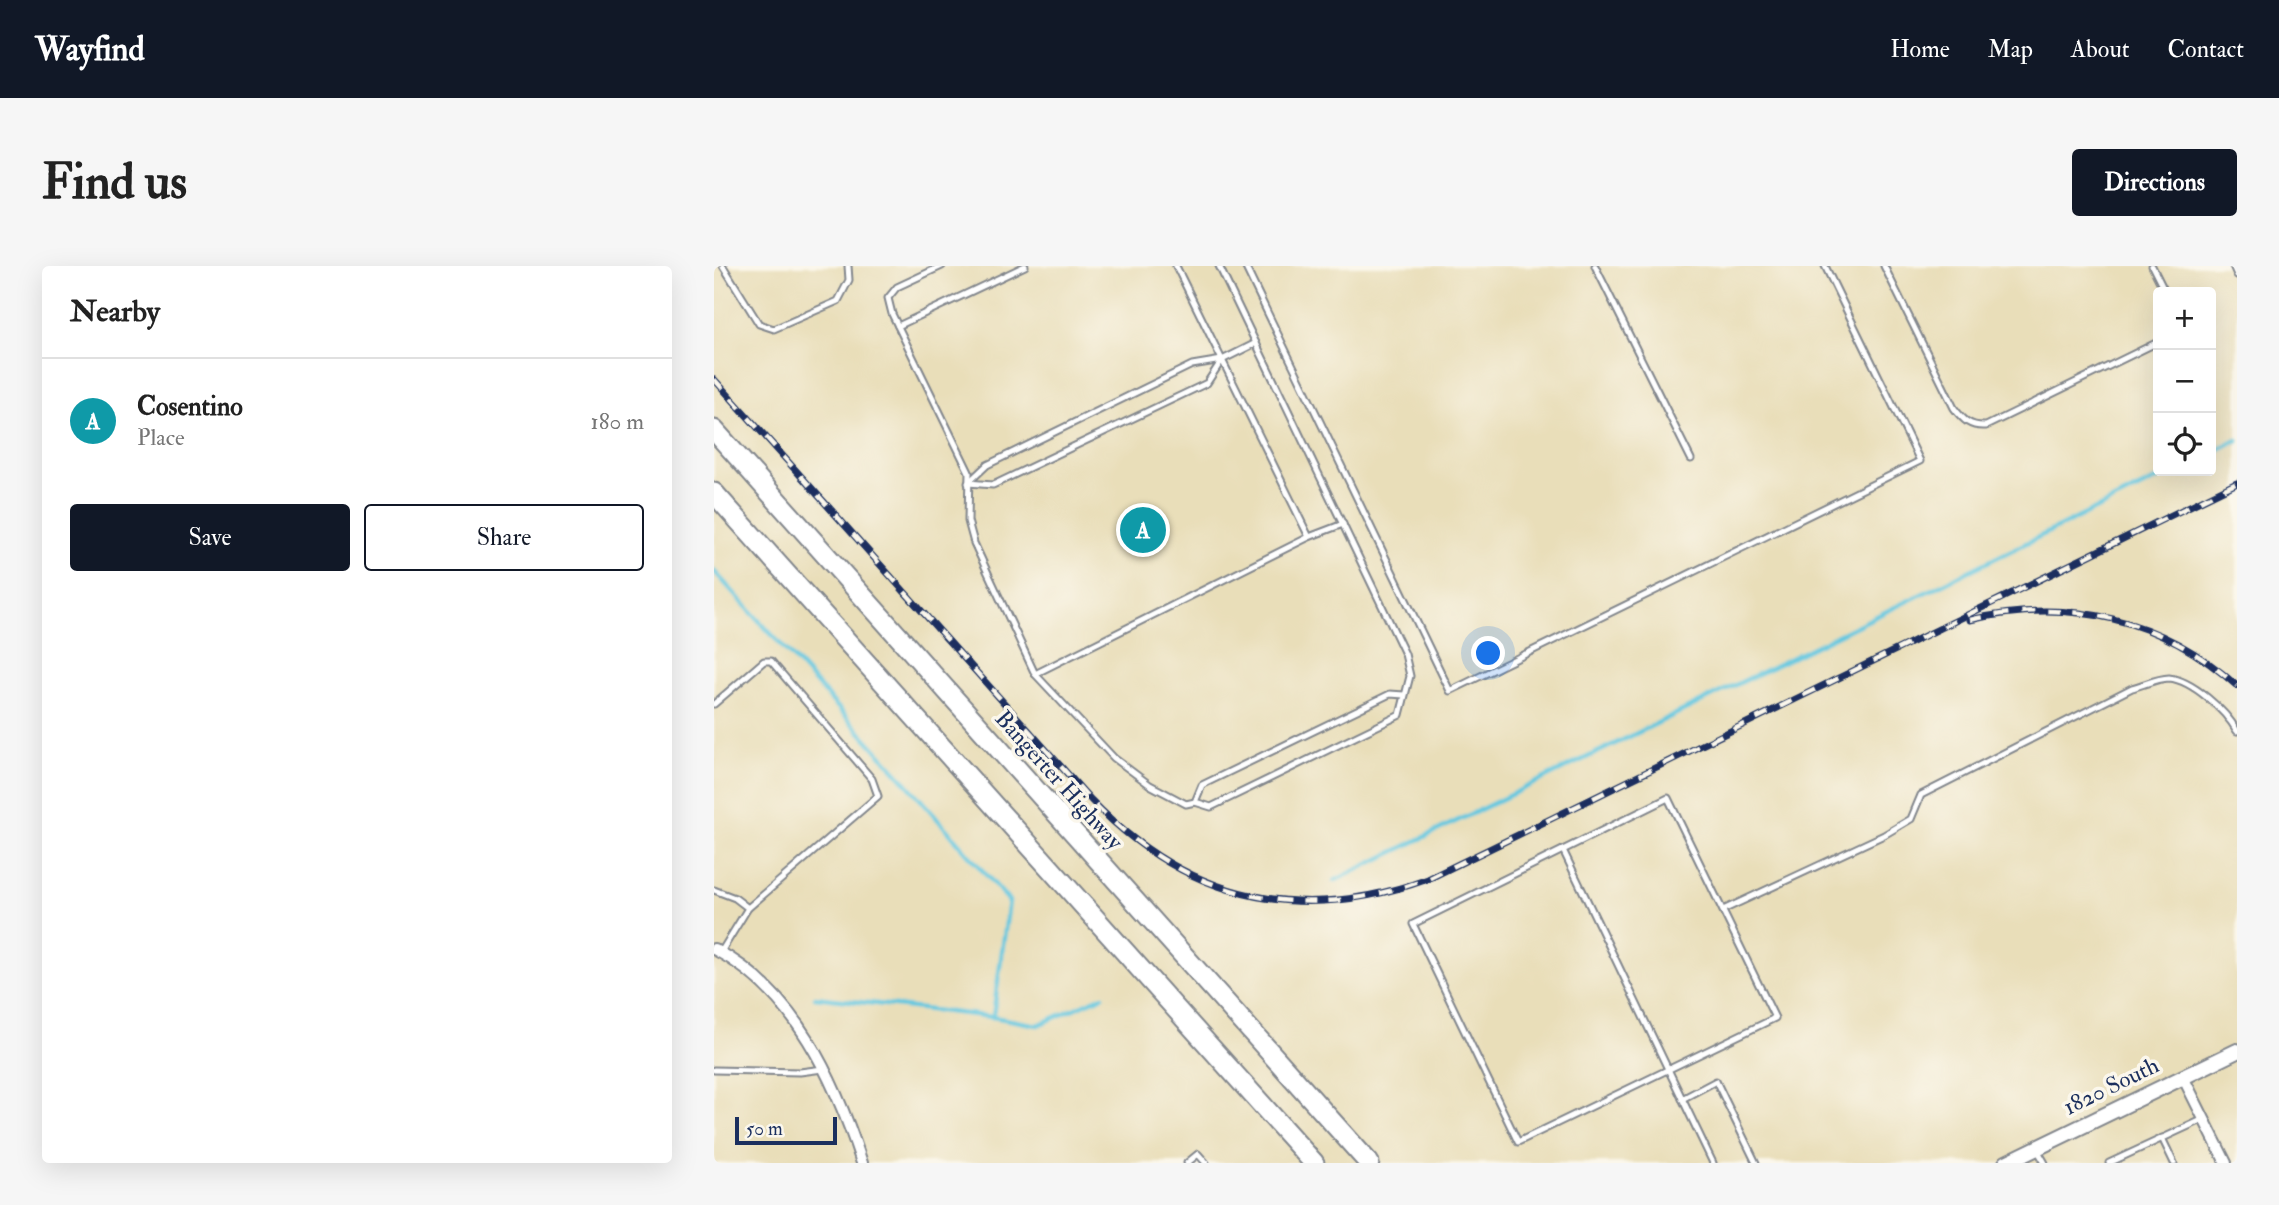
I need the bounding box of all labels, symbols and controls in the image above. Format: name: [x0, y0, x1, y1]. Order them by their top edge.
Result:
text: Wayfind: [35, 29, 145, 70]
text: Home: [1890, 34, 1950, 65]
text: Map: [1988, 34, 2033, 65]
text: About: [2071, 34, 2130, 65]
text: Contact: [2168, 34, 2244, 65]
button: Directions: [2072, 149, 2237, 216]
text: Find us: [42, 152, 187, 213]
map controls: [2153, 287, 2216, 476]
button: +: [2153, 287, 2216, 350]
text: Nearby: [70, 293, 160, 330]
button: −: [2153, 350, 2216, 413]
text: Cosentino: [137, 391, 243, 423]
text: A: [86, 407, 100, 436]
text: 180 m: [591, 407, 644, 436]
button: locate: [2153, 413, 2216, 476]
text: Place: [137, 423, 185, 452]
button: Save: [70, 504, 350, 571]
button: Share: [364, 504, 644, 571]
pin: A: [1120, 504, 1166, 556]
your location: [1471, 636, 1505, 670]
street label: Bangerter Highway: [989, 704, 1130, 856]
street label: 1820 South: [2059, 1050, 2163, 1122]
scale bar: [735, 1114, 836, 1146]
text: 50 m: [746, 1117, 783, 1141]

